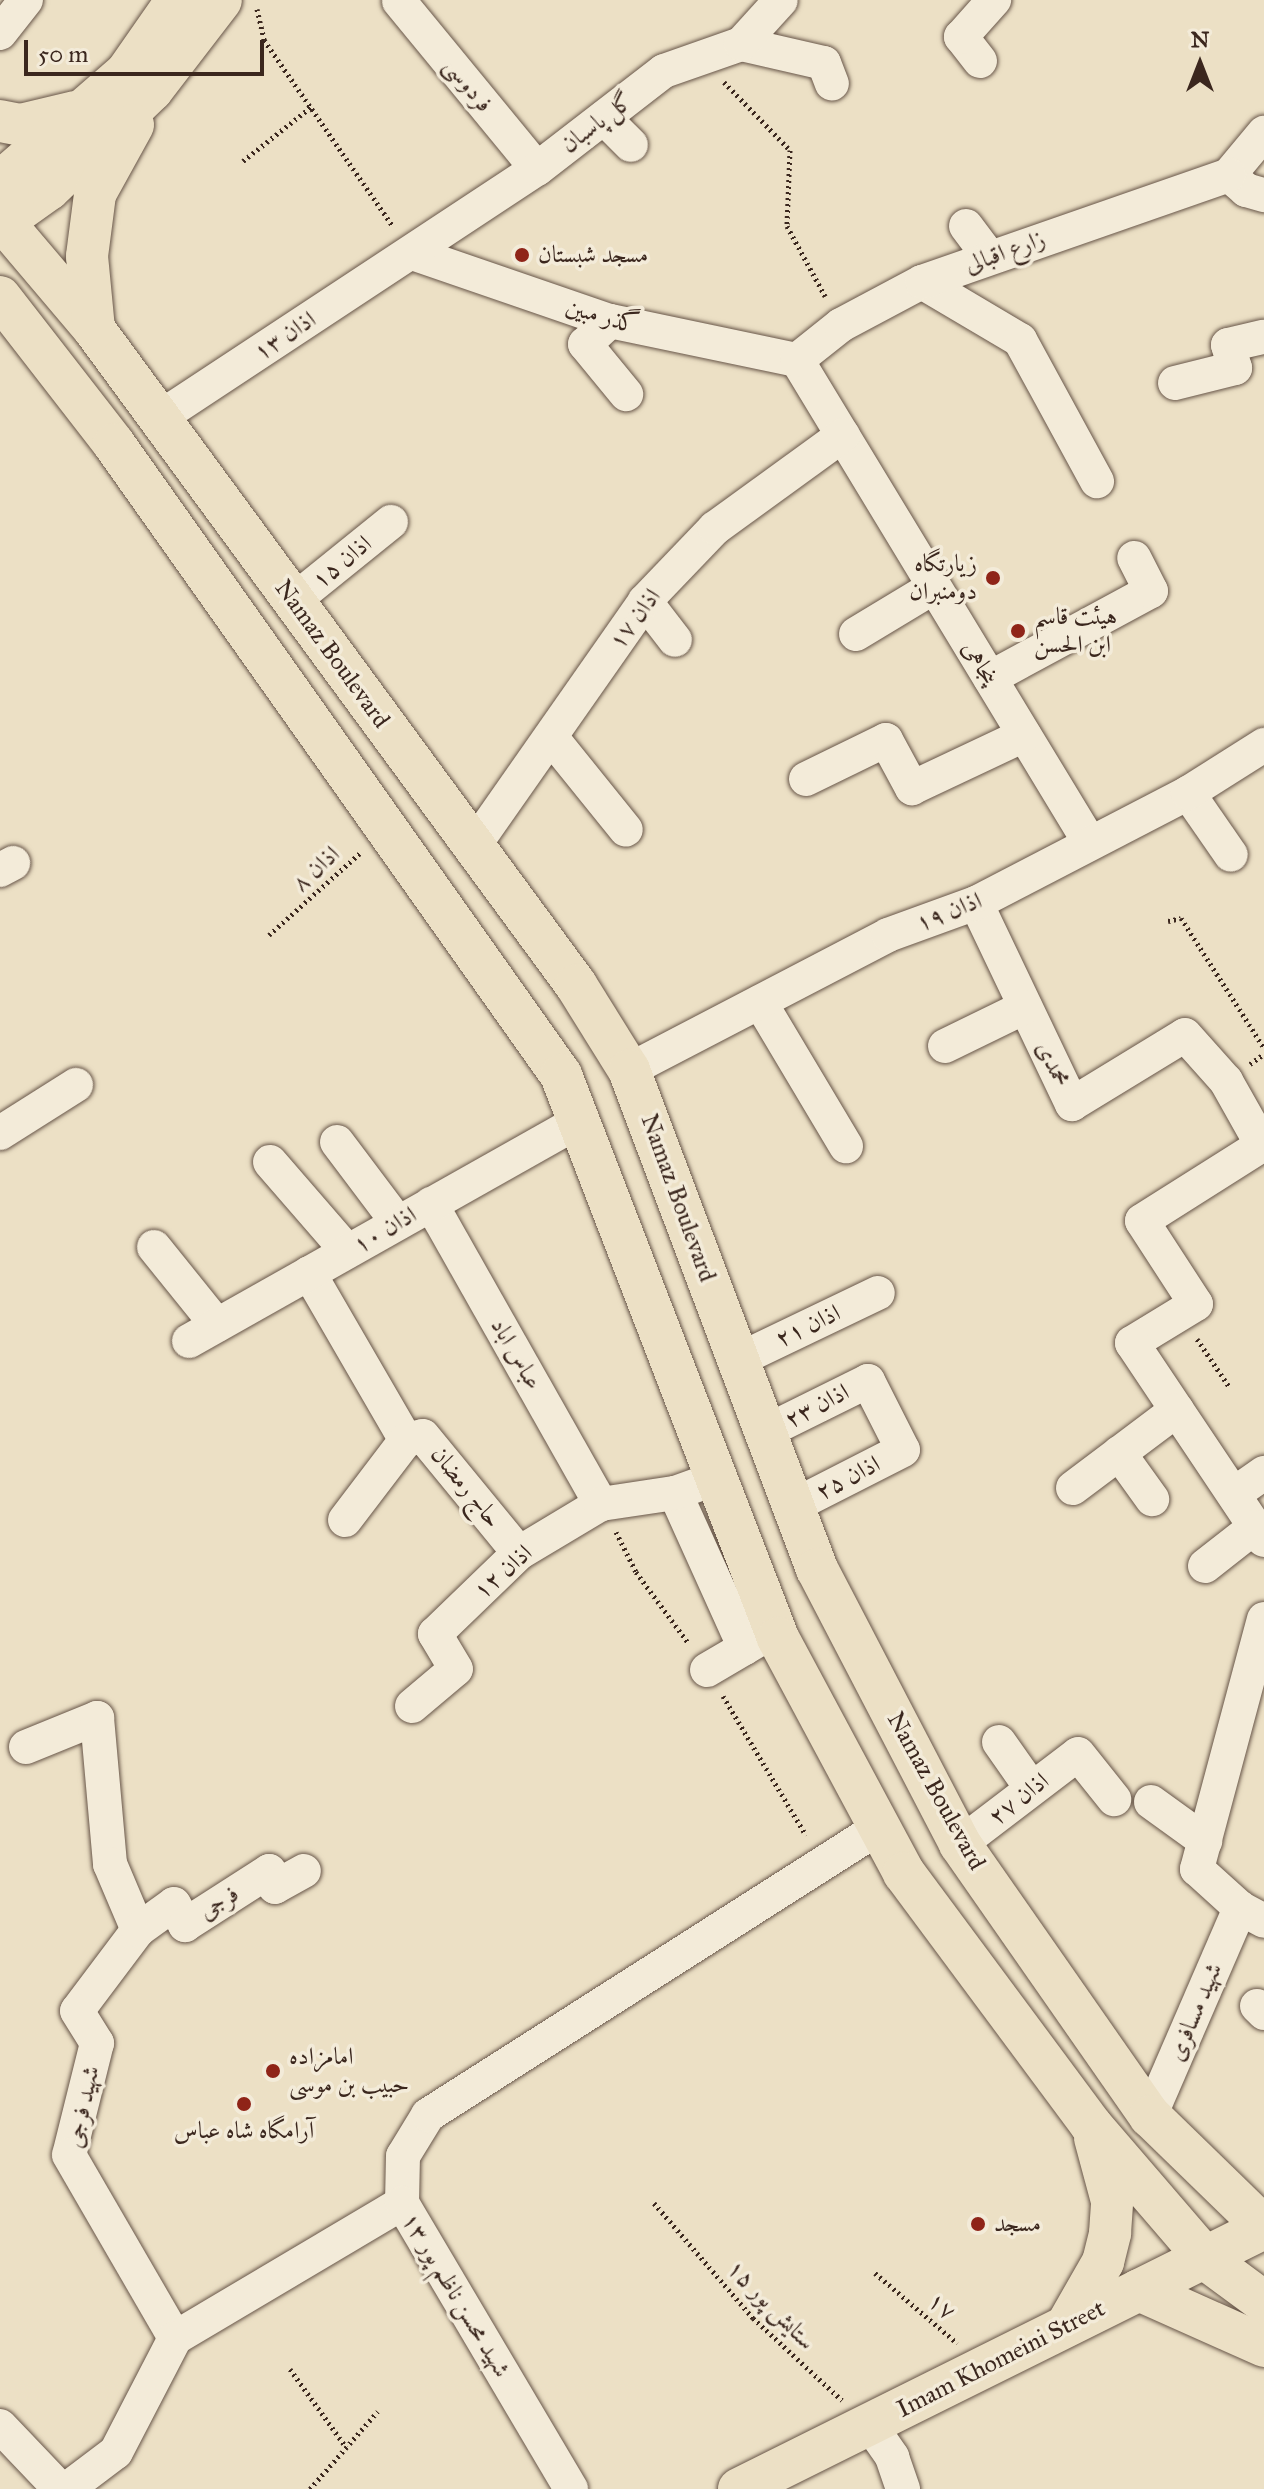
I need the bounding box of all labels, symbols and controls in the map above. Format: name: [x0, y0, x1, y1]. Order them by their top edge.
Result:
scale bar: [28, 24, 268, 74]
north arrow: [1160, 24, 1240, 104]
text: N: [1191, 26, 1209, 53]
text: 50 m: [38, 39, 88, 69]
street label: فردوسی: [437, 52, 499, 118]
street label: گل پاسبان: [555, 87, 639, 159]
street label: زارع اقبالی: [961, 224, 1049, 280]
place label: مسجد شبستان: [538, 241, 648, 269]
marker: مسجد شبستان: [513, 246, 531, 264]
street label: گذر مبین: [562, 292, 642, 340]
street label: اذان ۱۳: [249, 305, 321, 367]
street label: اذان ۱۵: [306, 529, 378, 595]
place label: زیارتگاه دومنبران: [909, 550, 977, 606]
marker: زیارتگاه دومنبران: [984, 569, 1002, 587]
street label: Namaz Boulevard: [269, 574, 395, 734]
street label: اذان ۱۷: [603, 583, 667, 655]
place label: هیئت قاسم ابن الحسن: [1034, 603, 1117, 659]
marker: هیئت قاسم ابن الحسن: [1009, 622, 1027, 640]
street label: پنجاهی: [956, 636, 1004, 690]
street label: اذان ۸: [286, 840, 346, 898]
street label: اذان ۱۹: [912, 886, 986, 938]
street label: محمدی: [1030, 1036, 1076, 1092]
street label: Namaz Boulevard: [634, 1110, 722, 1286]
street label: اذان ۱۰: [348, 1200, 422, 1260]
street label: اذان ۲۱: [771, 1299, 845, 1353]
street label: عباس اباد: [484, 1313, 548, 1395]
street label: اذان ۲۳: [780, 1378, 854, 1434]
street label: حاج رمضان: [424, 1440, 508, 1534]
street label: اذان ۲۵: [811, 1450, 885, 1506]
street label: اذان ۱۲: [468, 1539, 538, 1605]
street label: Namaz Boulevard: [881, 1707, 991, 1875]
street label: اذان ۲۷: [983, 1767, 1055, 1831]
street label: فرجی: [194, 1880, 244, 1926]
street label: شهید مسافری: [1161, 1959, 1229, 2065]
place label: امامزاده حبیب بن موسی: [289, 2043, 409, 2099]
marker: امامزاده حبیب بن موسی: [264, 2062, 282, 2080]
street label: شهید فرجی: [60, 2063, 106, 2151]
marker: آرامگاه شاه عباس: [235, 2095, 253, 2113]
place label: آرامگاه شاه عباس: [174, 2117, 314, 2145]
street label: شهید محسن ناظم پور ۱۳: [396, 2208, 516, 2382]
place label: مسجد: [994, 2210, 1041, 2238]
marker: مسجد: [969, 2215, 987, 2233]
street label: ستایش پور ۱۵: [721, 2254, 821, 2356]
street label: ۱۷: [922, 2286, 962, 2326]
street label: Imam Khomeini Street: [892, 2294, 1110, 2424]

